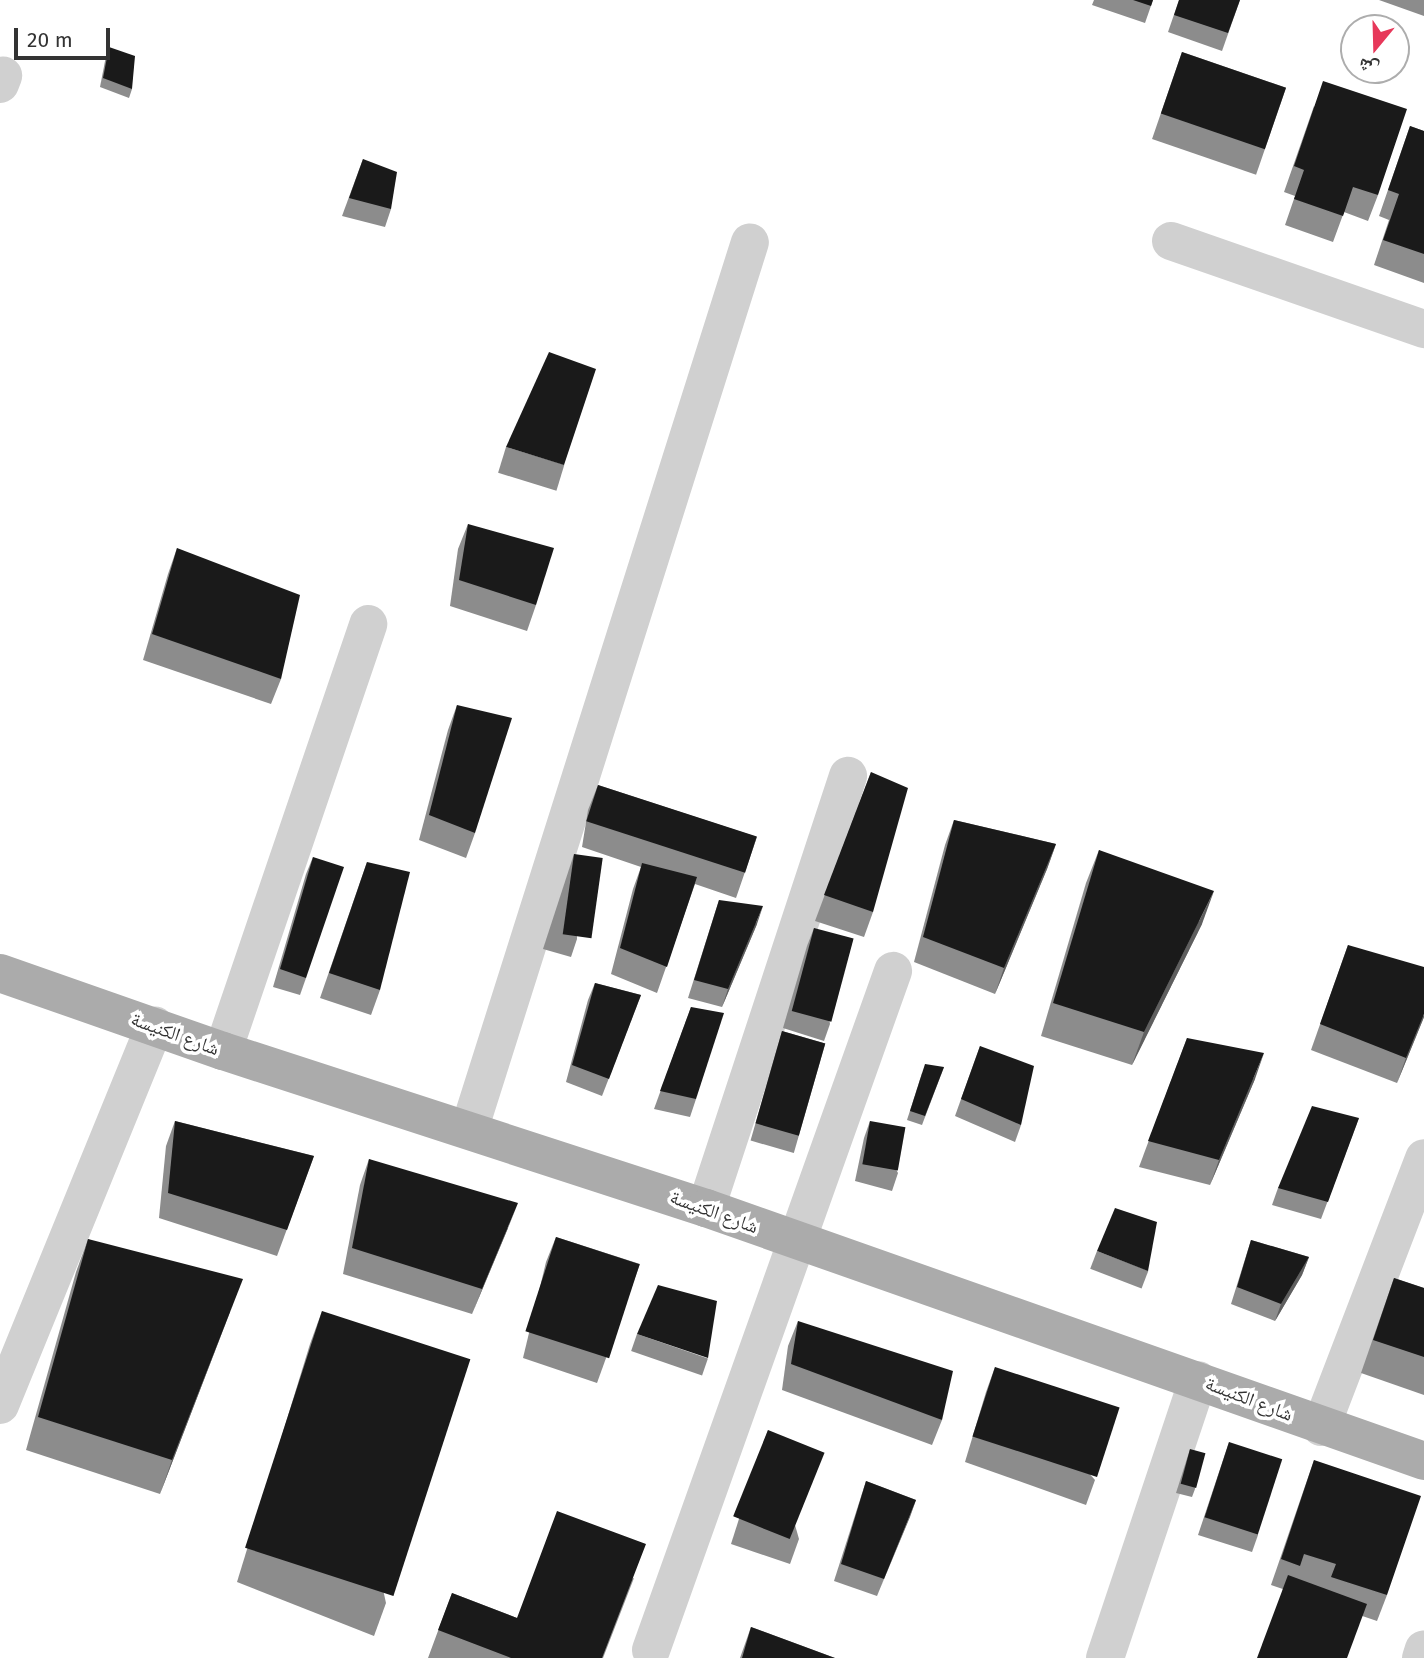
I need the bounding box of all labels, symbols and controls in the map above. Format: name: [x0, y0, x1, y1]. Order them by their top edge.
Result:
scale bar: [18, 14, 114, 58]
north arrow: [1340, 14, 1410, 84]
text: 20 m: [27, 27, 73, 53]
text: ش: [1355, 53, 1382, 82]
street label: شارع الكنيسة: [128, 1008, 222, 1060]
street label: شارع الكنيسة: [667, 1186, 761, 1238]
street label: شارع الكنيسة: [1202, 1372, 1296, 1426]

